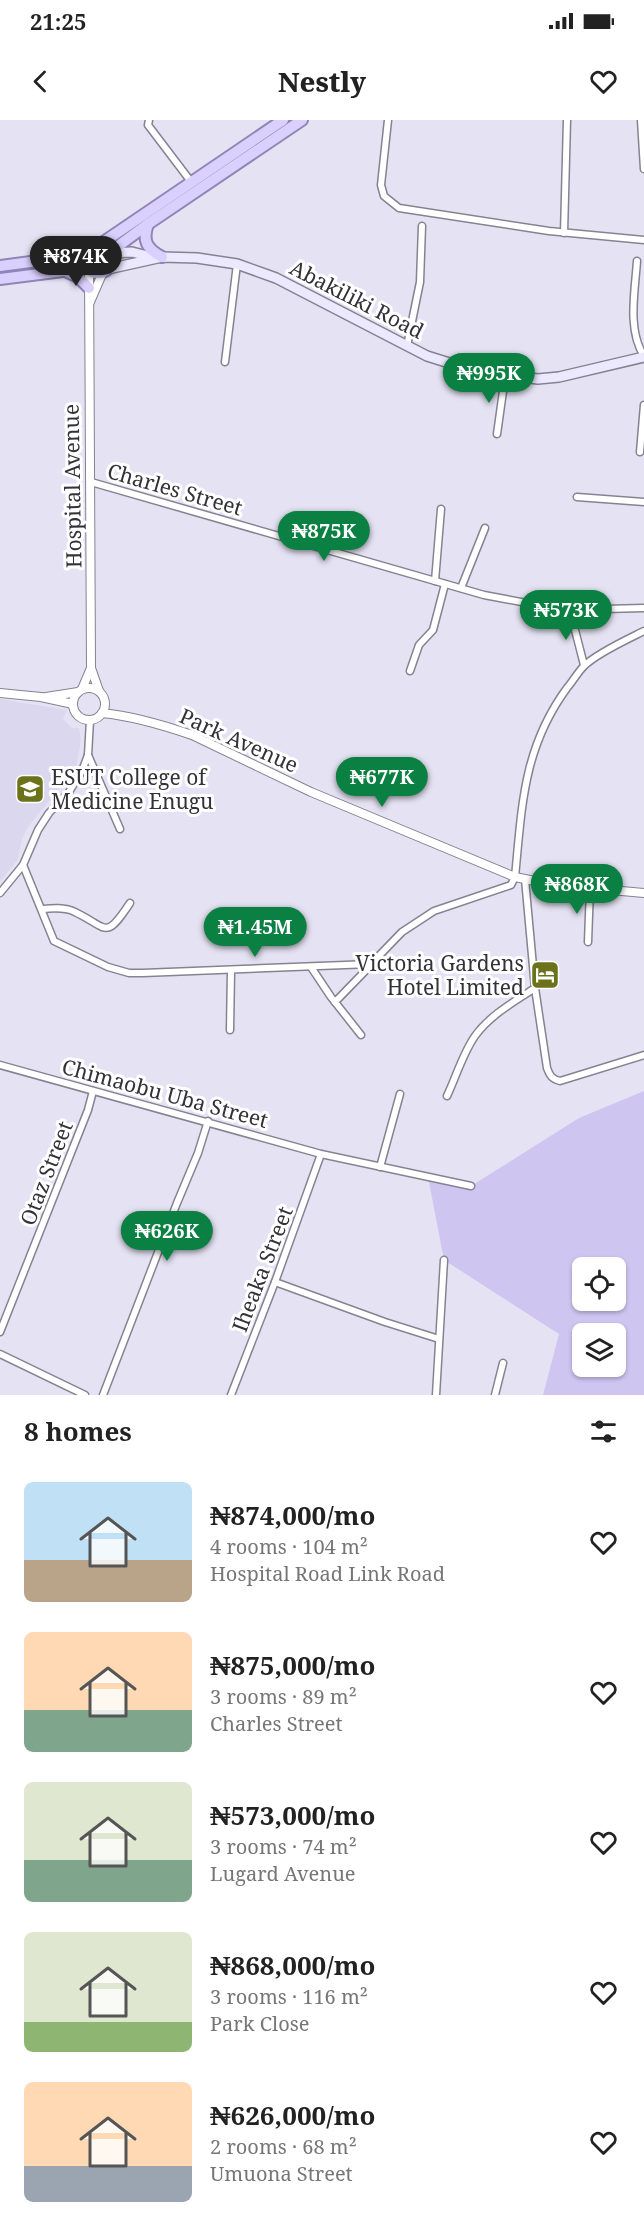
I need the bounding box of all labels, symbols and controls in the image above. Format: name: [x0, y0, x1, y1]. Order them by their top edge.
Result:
text: 21:25: [30, 6, 86, 36]
text: Nestly: [278, 63, 366, 100]
icon: back: [24, 65, 57, 98]
icon: heart: [587, 65, 620, 98]
pin: ₦874K: [34, 236, 118, 287]
text: ₦874K: [44, 242, 108, 269]
street label: Abakiliki Road: [285, 253, 429, 345]
pin: ₦995K: [447, 353, 531, 404]
text: ₦995K: [457, 359, 521, 386]
street label: Hospital Avenue: [57, 404, 87, 568]
street label: Charles Street: [104, 456, 246, 522]
pin: ₦875K: [282, 511, 366, 562]
text: ₦875K: [292, 517, 356, 544]
pin: ₦573K: [524, 590, 608, 641]
text: ₦573K: [534, 596, 598, 623]
street label: Park Avenue: [175, 701, 303, 779]
pin: ₦677K: [340, 757, 424, 808]
place label: ESUT College of Medicine Enugu: [51, 763, 213, 815]
text: ₦677K: [350, 763, 414, 790]
school or university icon: ESUT College of Medicine Enugu: [14, 773, 46, 805]
pin: ₦868K: [535, 864, 619, 915]
text: ₦868K: [545, 870, 609, 897]
pin: ₦1.45M: [206, 907, 304, 958]
text: ₦1.45M: [218, 913, 292, 940]
place label: Victoria Gardens Hotel Limited: [356, 949, 524, 1001]
hotel icon: Victoria Gardens Hotel Limited: [529, 959, 561, 991]
street label: Chimaobu Uba Street: [59, 1052, 271, 1134]
street label: Otaz Street: [13, 1117, 79, 1229]
street label: Iheaka Street: [225, 1202, 299, 1336]
pin: ₦626K: [125, 1211, 209, 1262]
text: ₦626K: [135, 1217, 199, 1244]
map controls: [572, 1257, 626, 1377]
button: locate: [572, 1257, 626, 1311]
button: layers: [572, 1323, 626, 1377]
text: 8 homes: [24, 1413, 132, 1449]
icon: filters: [587, 1415, 620, 1448]
text: ₦874,000/mo: [210, 1497, 375, 1533]
icon: home: [72, 1506, 144, 1578]
icon: heart: [587, 1526, 620, 1559]
text: 4 rooms · 104 m²: [210, 1533, 368, 1560]
text: Hospital Road Link Road: [210, 1560, 445, 1587]
text: ₦875,000/mo: [210, 1647, 375, 1683]
icon: home: [72, 1656, 144, 1728]
icon: heart: [587, 1676, 620, 1709]
text: 3 rooms · 89 m²: [210, 1683, 357, 1710]
text: Charles Street: [210, 1710, 343, 1737]
text: ₦573,000/mo: [210, 1797, 375, 1833]
icon: home: [72, 1806, 144, 1878]
icon: heart: [587, 1826, 620, 1859]
text: 3 rooms · 74 m²: [210, 1833, 357, 1860]
text: Lugard Avenue: [210, 1860, 356, 1887]
text: ₦868,000/mo: [210, 1947, 375, 1983]
icon: home: [72, 1956, 144, 2028]
icon: heart: [587, 1976, 620, 2009]
text: 3 rooms · 116 m²: [210, 1983, 368, 2010]
text: Park Close: [210, 2010, 309, 2037]
text: ₦626,000/mo: [210, 2097, 375, 2133]
icon: home: [72, 2106, 144, 2178]
icon: heart: [587, 2126, 620, 2159]
text: 2 rooms · 68 m²: [210, 2133, 357, 2160]
text: Umuona Street: [210, 2160, 353, 2187]

